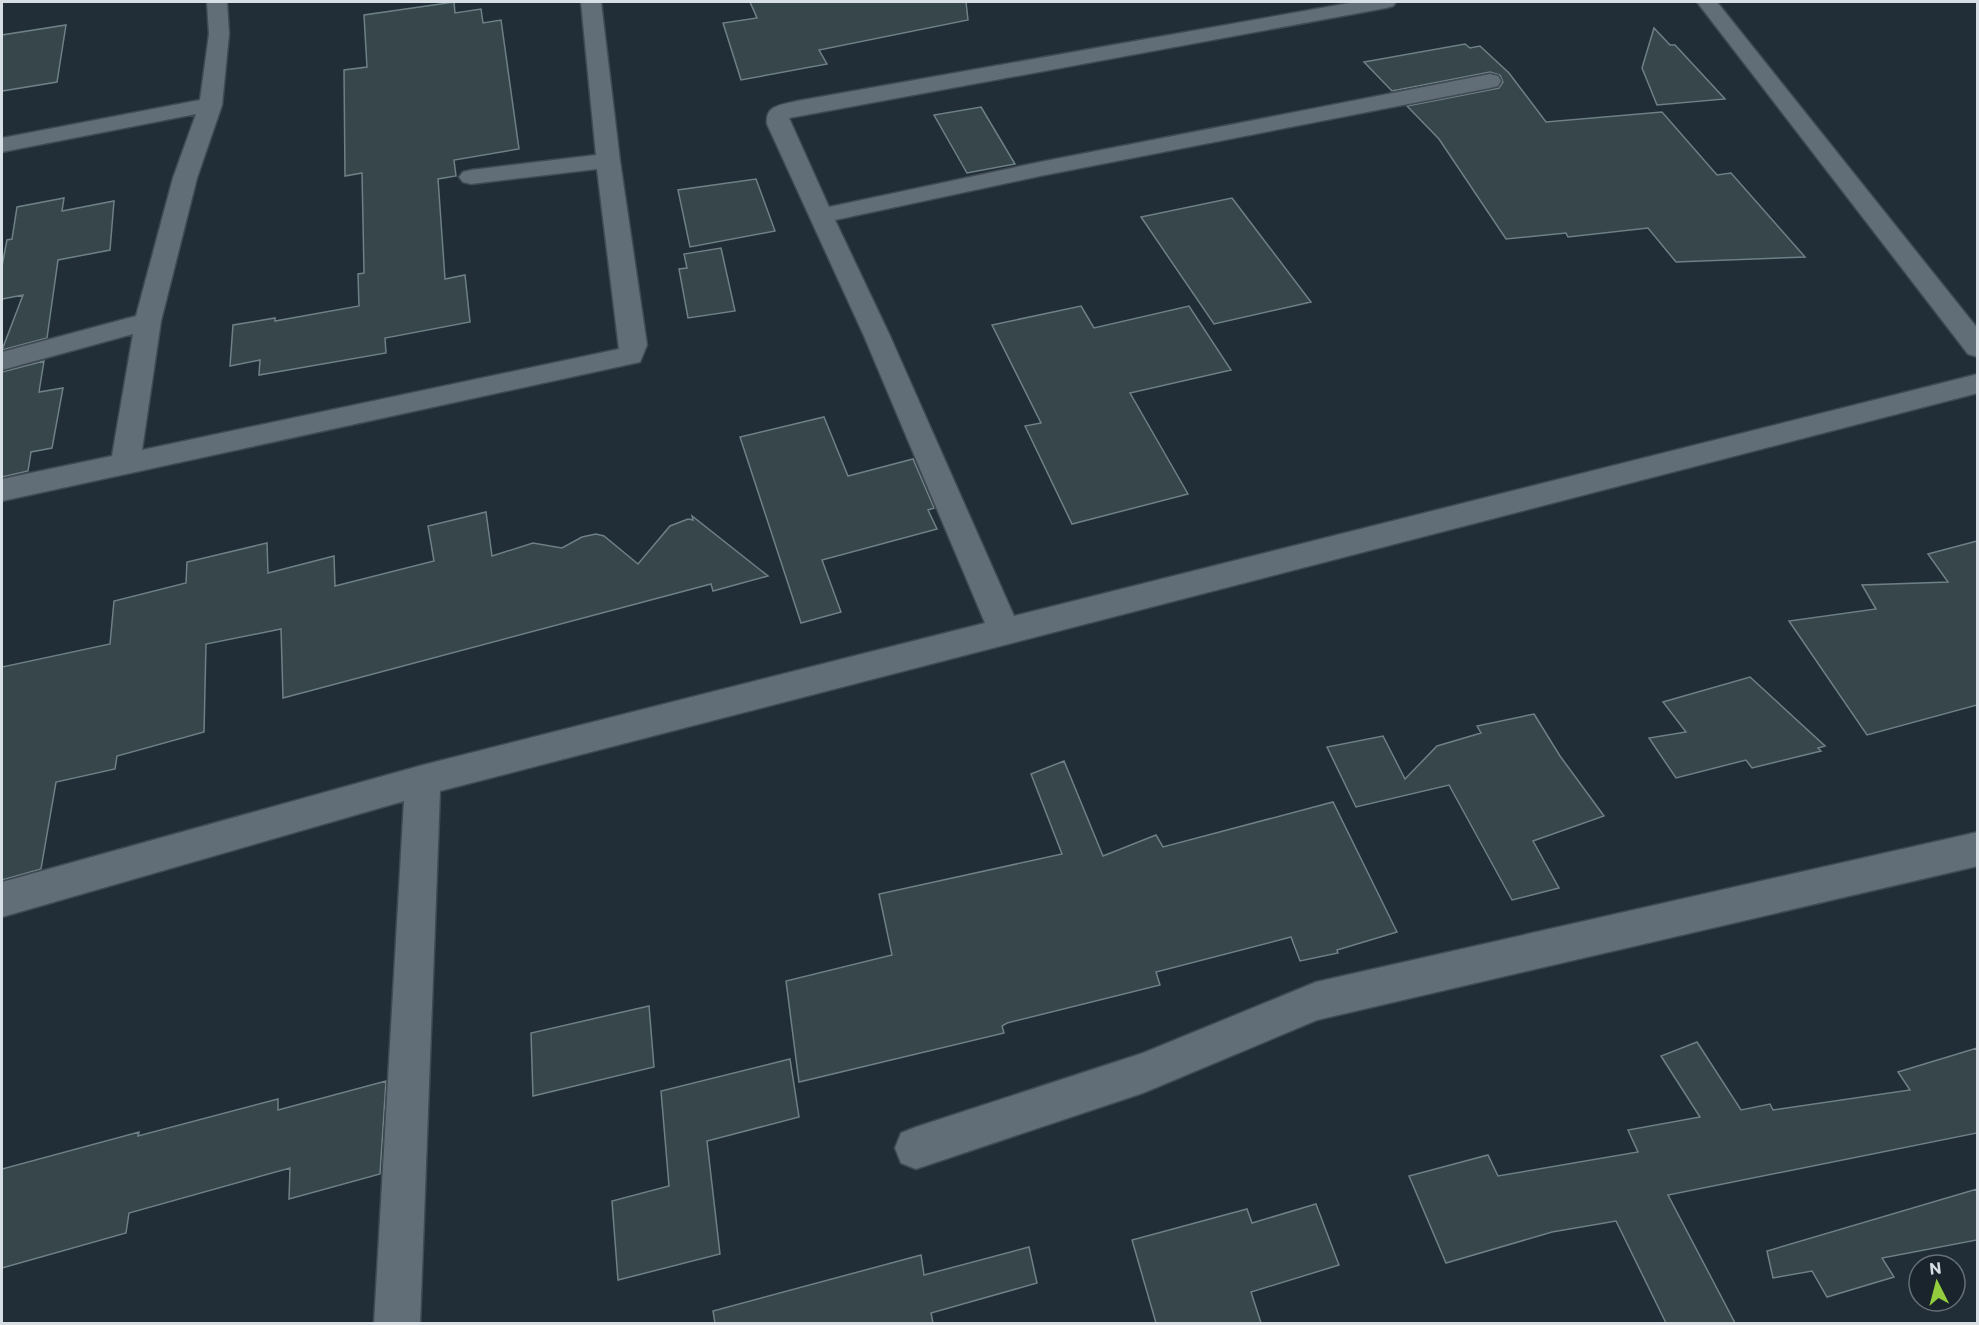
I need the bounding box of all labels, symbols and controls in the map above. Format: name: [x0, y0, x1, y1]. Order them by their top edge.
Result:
north arrow: [1907, 1253, 1967, 1313]
text: N: [1928, 1258, 1942, 1278]

